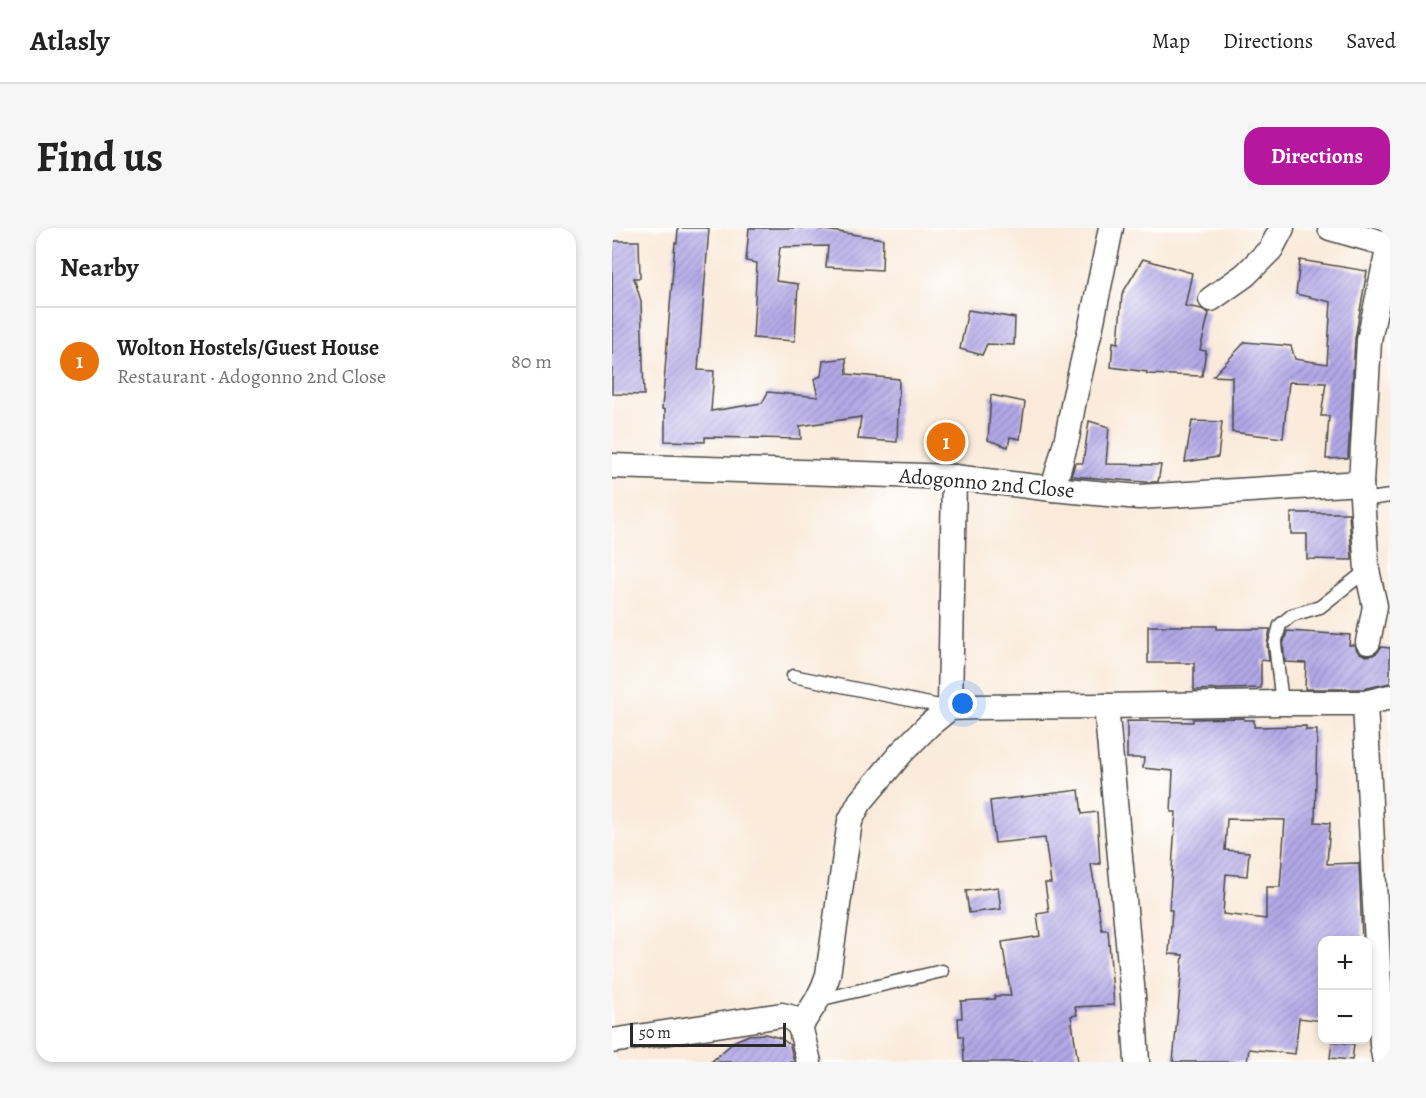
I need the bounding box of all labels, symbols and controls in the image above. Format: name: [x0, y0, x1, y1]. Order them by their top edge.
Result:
text: Atlasly: [30, 22, 109, 60]
text: Map: [1152, 27, 1190, 55]
text: Directions: [1223, 27, 1313, 55]
text: Saved: [1346, 27, 1396, 55]
button: Directions: [1244, 127, 1390, 185]
text: Find us: [36, 128, 163, 185]
text: Nearby: [60, 250, 139, 285]
text: Wolton Hostels/Guest House: [117, 333, 379, 363]
text: 1: [76, 348, 83, 375]
text: 80 m: [511, 348, 552, 375]
text: Restaurant · Adogonno 2nd Close: [117, 363, 386, 390]
pin: 1: [926, 420, 966, 464]
street label: Adogonno 2nd Close: [897, 461, 1076, 505]
your location: [948, 689, 977, 718]
map controls: [1318, 936, 1372, 1044]
button: +: [1318, 936, 1372, 990]
button: −: [1318, 990, 1372, 1044]
scale bar: [630, 1020, 786, 1048]
text: 50 m: [639, 1022, 671, 1044]

